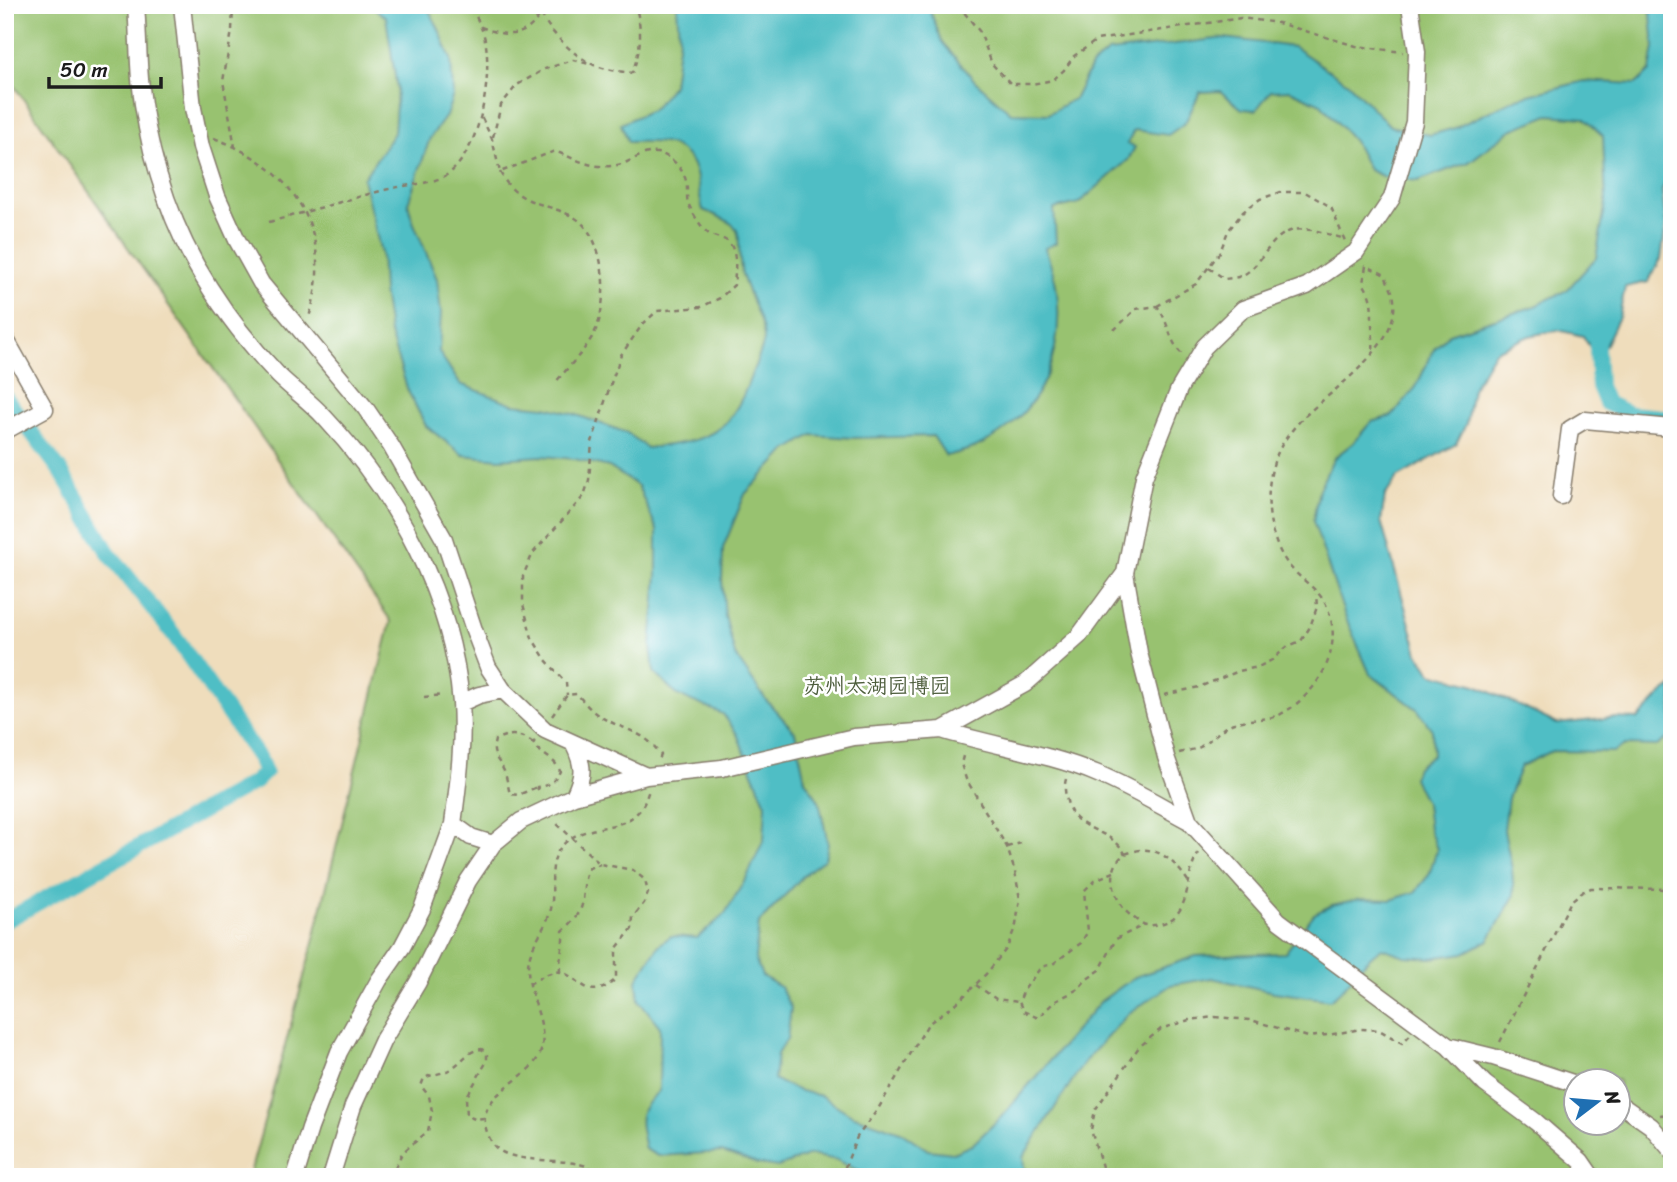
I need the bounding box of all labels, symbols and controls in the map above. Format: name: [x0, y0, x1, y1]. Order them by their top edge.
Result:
scale bar: [49, 46, 161, 90]
text: 50 m: [60, 51, 108, 89]
park label: 苏州太湖园博园: [804, 667, 951, 705]
north arrow: [1562, 1066, 1632, 1136]
text: N: [1595, 1086, 1631, 1109]

